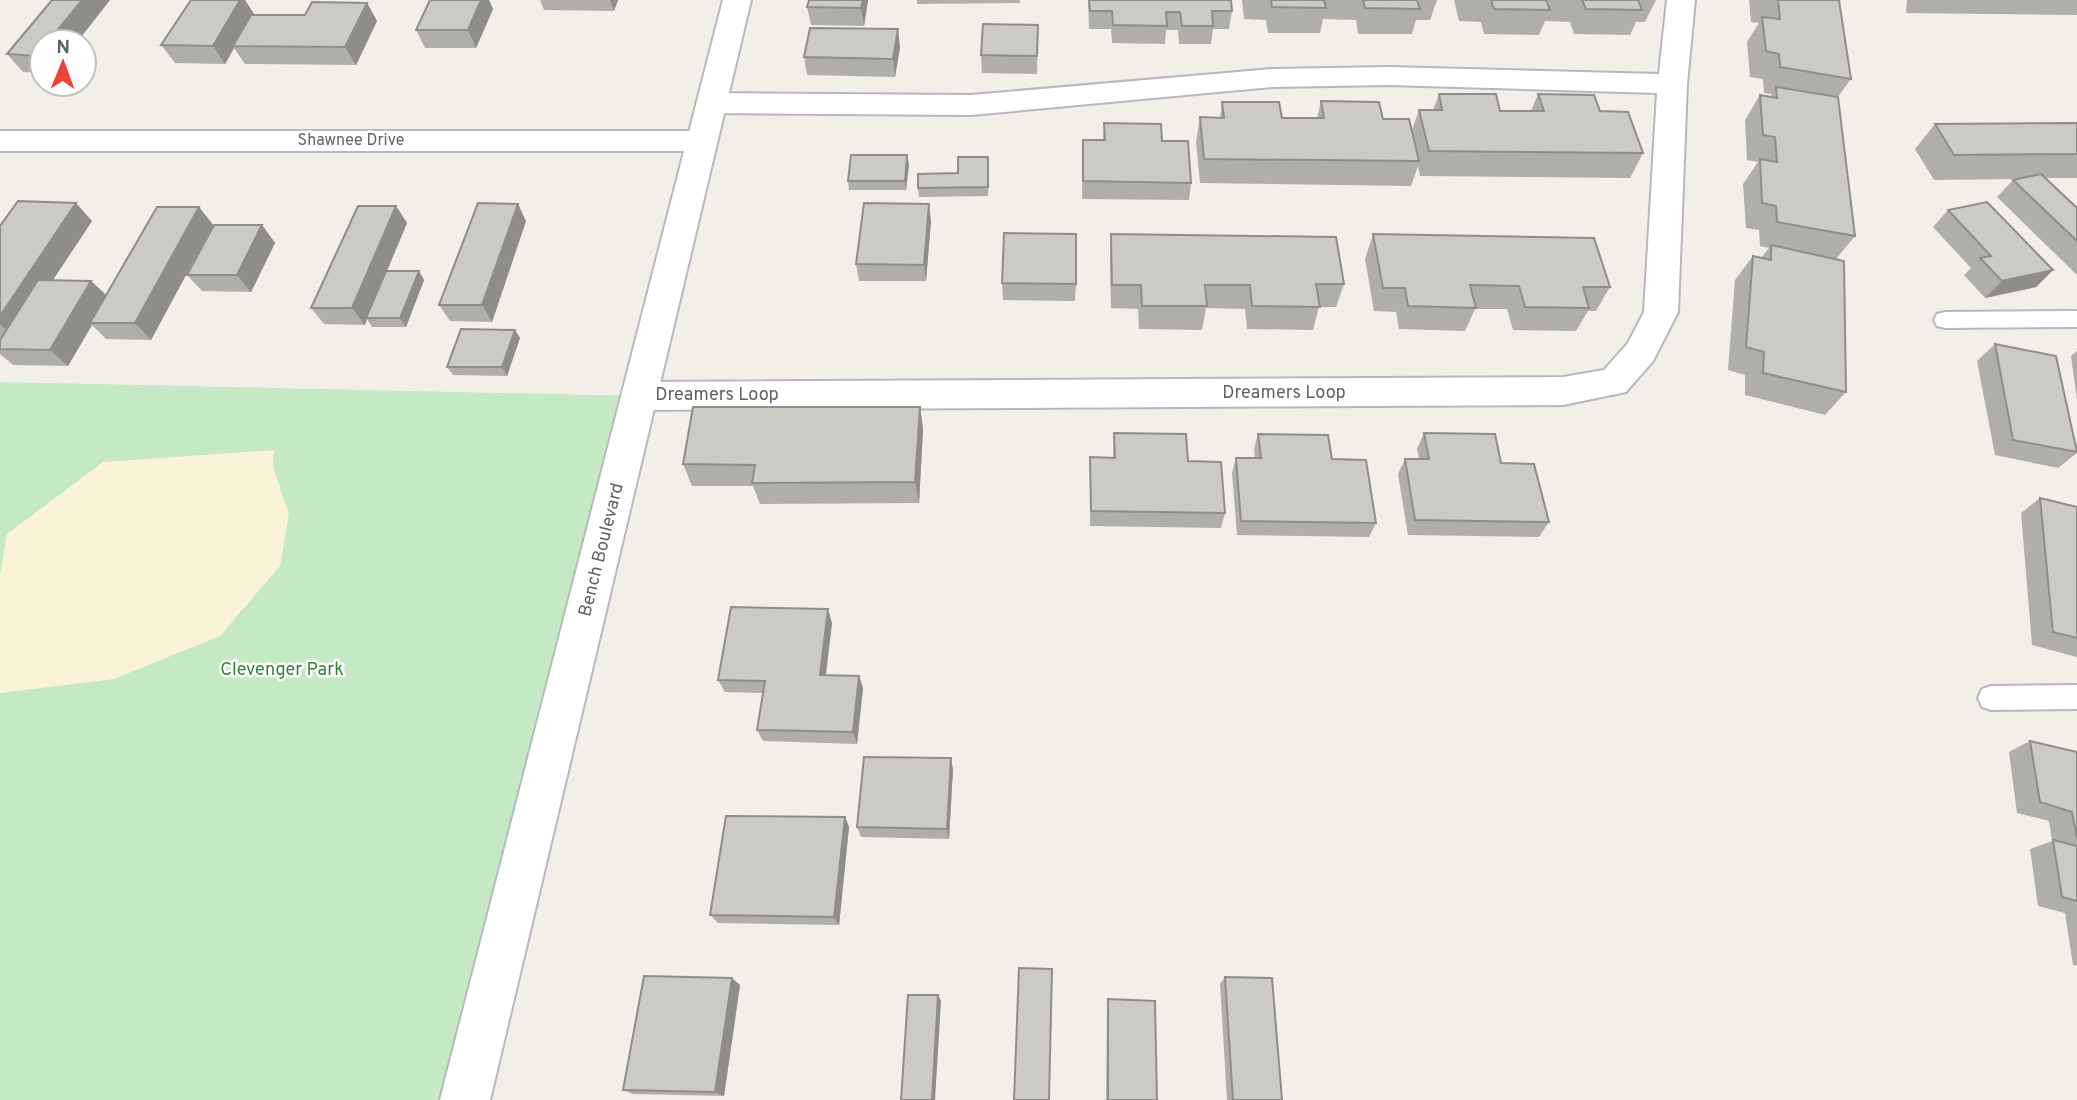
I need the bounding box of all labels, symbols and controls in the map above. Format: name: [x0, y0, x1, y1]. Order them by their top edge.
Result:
north arrow: [28, 28, 98, 98]
text: N: [56, 36, 70, 60]
street label: Shawnee Drive: [298, 131, 404, 151]
street label: Dreamers Loop: [1222, 382, 1346, 405]
street label: Dreamers Loop: [655, 384, 779, 407]
street label: Bench Boulevard: [574, 481, 630, 619]
park label: Clevenger Park: [220, 659, 344, 682]

